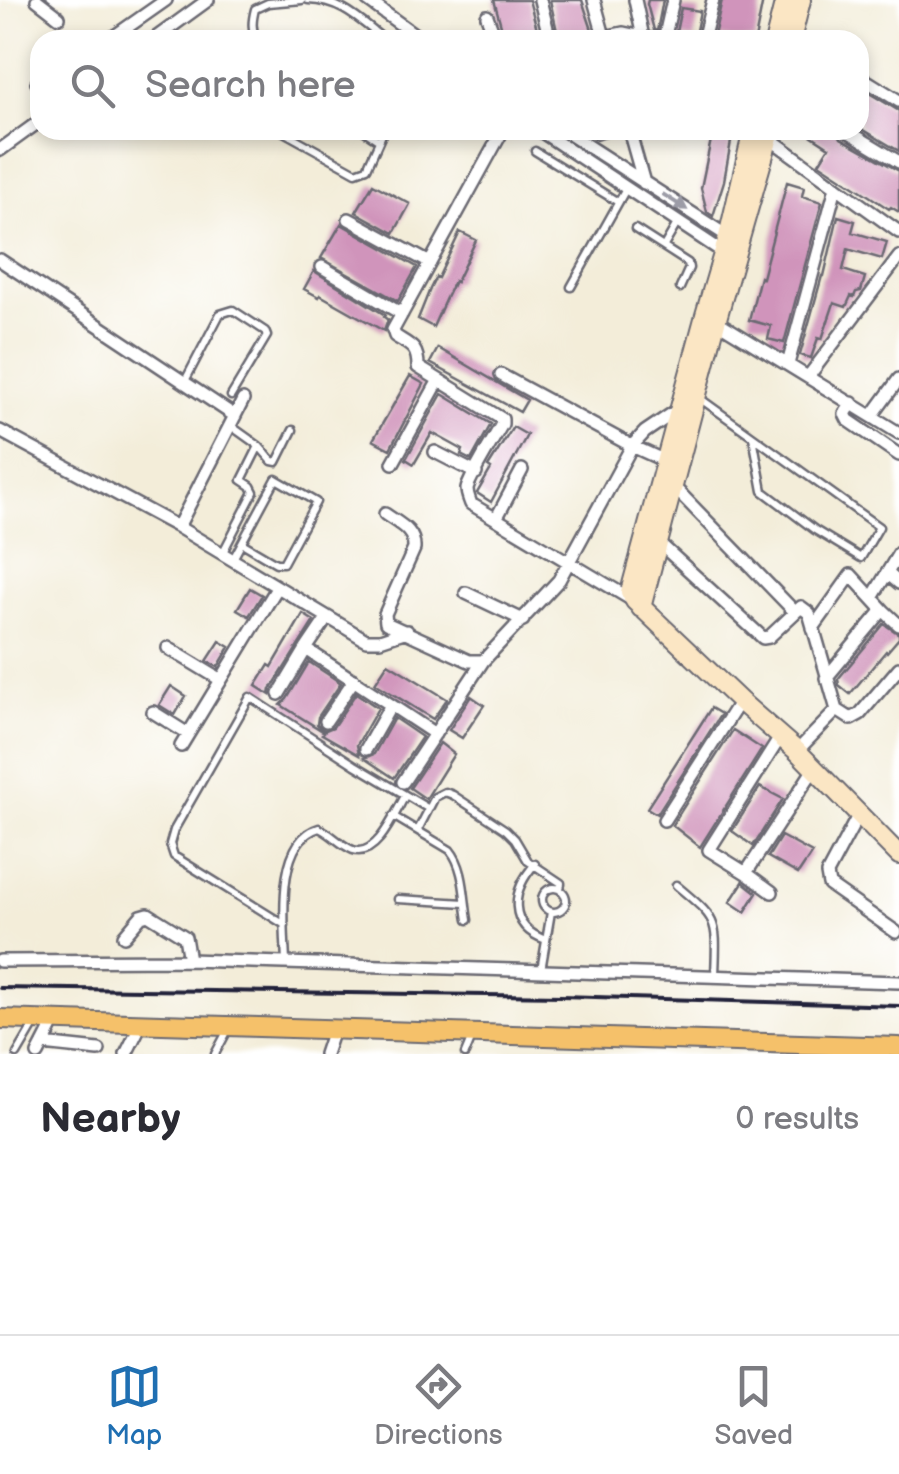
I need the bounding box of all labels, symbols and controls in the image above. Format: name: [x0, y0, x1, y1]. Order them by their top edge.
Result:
search box: [30, 30, 869, 140]
icon: search: [65, 58, 120, 113]
text: Search here: [145, 63, 356, 108]
one-way arrow: [661, 192, 688, 211]
text: Nearby: [40, 1094, 180, 1145]
text: 0 results: [736, 1100, 859, 1139]
tab: Map: [106, 1359, 162, 1452]
tab: Directions: [374, 1359, 503, 1452]
tab: Saved: [715, 1359, 793, 1452]

